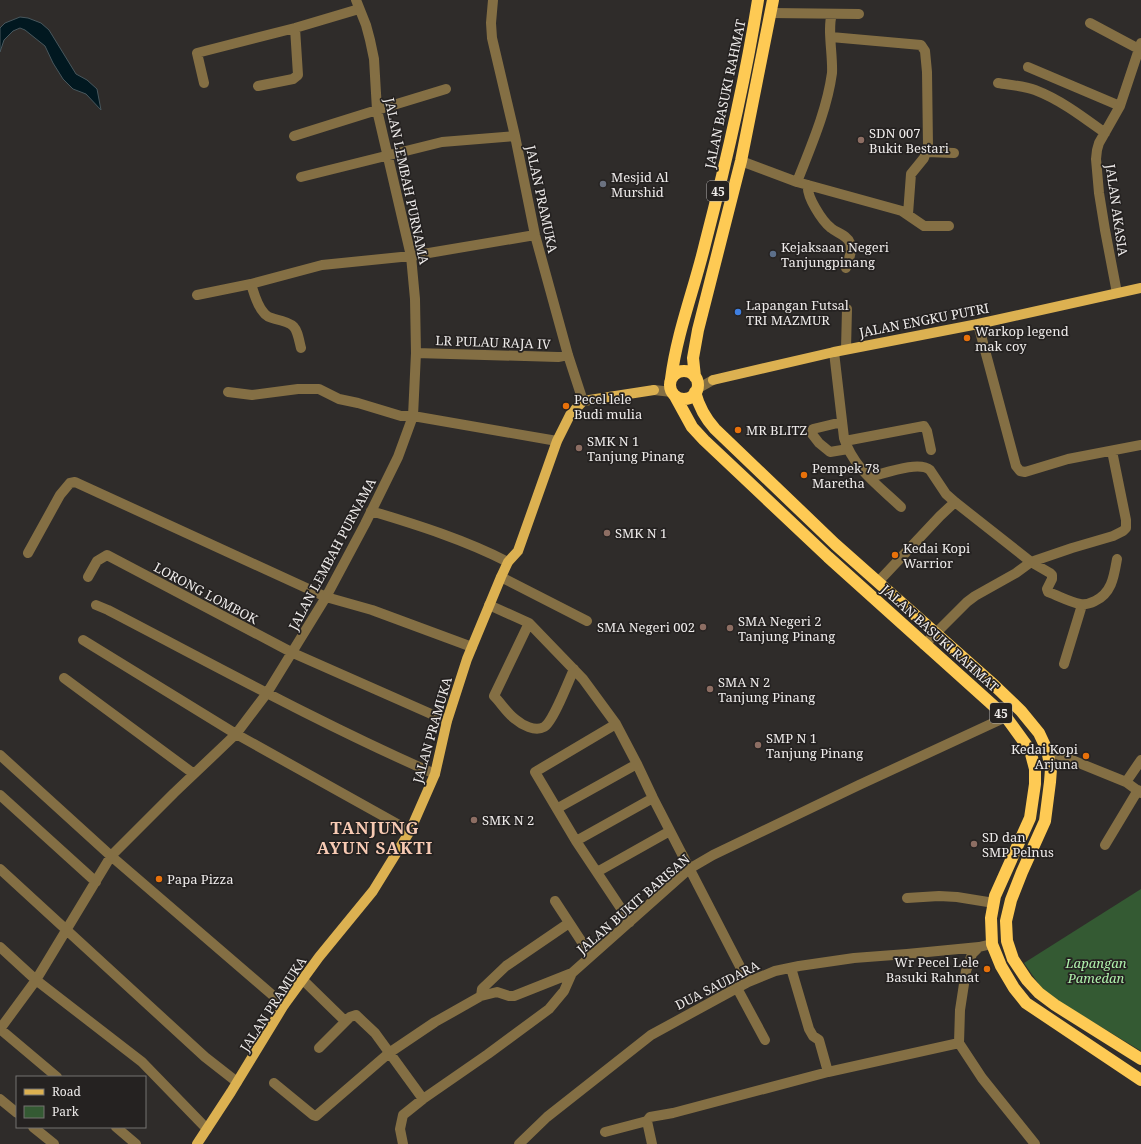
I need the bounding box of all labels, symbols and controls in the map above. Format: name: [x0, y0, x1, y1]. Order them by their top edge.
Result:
street label: JALAN BASUKI RAHMAT: [700, 18, 750, 171]
street label: JALAN LEMBAH PURNAMA: [380, 95, 434, 267]
place label: SDN 007 Bukit Bestari: [869, 124, 949, 157]
marker: SDN 007 Bukit Bestari: [856, 135, 866, 145]
street label: JALAN PRAMUKA: [522, 142, 562, 255]
street label: JALAN AKASIA: [1101, 162, 1132, 258]
place label: Mesjid Al Murshid: [611, 168, 669, 201]
marker: Mesjid Al Murshid: [598, 179, 608, 189]
road number: 45: [707, 181, 729, 201]
place label: Kejaksaan Negeri Tanjungpinang: [781, 238, 889, 271]
marker: Kejaksaan Negeri Tanjungpinang: [768, 249, 778, 259]
place label: Lapangan Futsal TRI MAZMUR: [746, 296, 849, 329]
street label: JALAN ENGKU PUTRI: [857, 299, 991, 342]
marker: Lapangan Futsal TRI MAZMUR: [733, 307, 743, 317]
place label: Warkop legend mak coy: [975, 322, 1069, 355]
street label: LR PULAU RAJA IV: [435, 331, 551, 353]
marker: Warkop legend mak coy: [962, 333, 972, 343]
place label: Pecel lele Budi mulia: [574, 390, 642, 423]
marker: Pecel lele Budi mulia: [561, 401, 571, 411]
place label: MR BLITZ: [746, 421, 807, 439]
marker: MR BLITZ: [733, 425, 743, 435]
place label: SMK N 1 Tanjung Pinang: [587, 432, 684, 465]
marker: SMK N 1 Tanjung Pinang: [574, 443, 584, 453]
place label: Pempek 78 Maretha: [812, 459, 880, 492]
marker: Pempek 78 Maretha: [799, 470, 809, 480]
street label: JALAN LEMBAH PURNAMA: [284, 474, 380, 634]
place label: SMK N 1: [615, 524, 667, 542]
marker: SMK N 1: [602, 528, 612, 538]
place label: Kedai Kopi Warrior: [903, 539, 970, 572]
marker: Kedai Kopi Warrior: [890, 550, 900, 560]
street label: LORONG LOMBOK: [151, 558, 262, 628]
street label: JALAN BASUKI RAHMAT: [877, 580, 1003, 696]
place label: SMA Negeri 2 Tanjung Pinang: [738, 612, 835, 645]
place label: SMA Negeri 002: [597, 618, 695, 636]
marker: SMA Negeri 002: [698, 622, 708, 632]
marker: SMA Negeri 2 Tanjung Pinang: [725, 623, 735, 633]
place label: SMA N 2 Tanjung Pinang: [718, 673, 815, 706]
street label: JALAN PRAMUKA: [408, 674, 456, 786]
marker: SMA N 2 Tanjung Pinang: [705, 684, 715, 694]
road number: 45: [990, 703, 1012, 723]
place label: SMP N 1 Tanjung Pinang: [766, 729, 863, 762]
marker: SMP N 1 Tanjung Pinang: [753, 740, 763, 750]
place label: Kedai Kopi Arjuna: [1011, 740, 1078, 773]
marker: Kedai Kopi Arjuna: [1081, 751, 1091, 761]
place label: SMK N 2: [482, 811, 534, 829]
marker: SMK N 2: [469, 815, 479, 825]
district label: TANJUNG AYUN SAKTI: [317, 816, 433, 859]
place label: SD dan SMP Pelnus: [982, 828, 1054, 861]
marker: SD dan SMP Pelnus: [969, 839, 979, 849]
street label: JALAN BUKIT BARISAN: [572, 850, 693, 959]
place label: Papa Pizza: [167, 870, 233, 888]
marker: Papa Pizza: [154, 874, 164, 884]
street label: JALAN PRAMUKA: [235, 952, 311, 1056]
place label: Wr Pecel Lele Basuki Rahmat: [886, 953, 979, 986]
park label: Lapangan Pamedan: [1065, 954, 1127, 987]
street label: DUA SAUDARA: [672, 956, 763, 1014]
marker: Wr Pecel Lele Basuki Rahmat: [982, 964, 992, 974]
legend: [16, 1076, 146, 1128]
text: Road: [52, 1083, 82, 1100]
text: Park: [52, 1103, 80, 1120]

